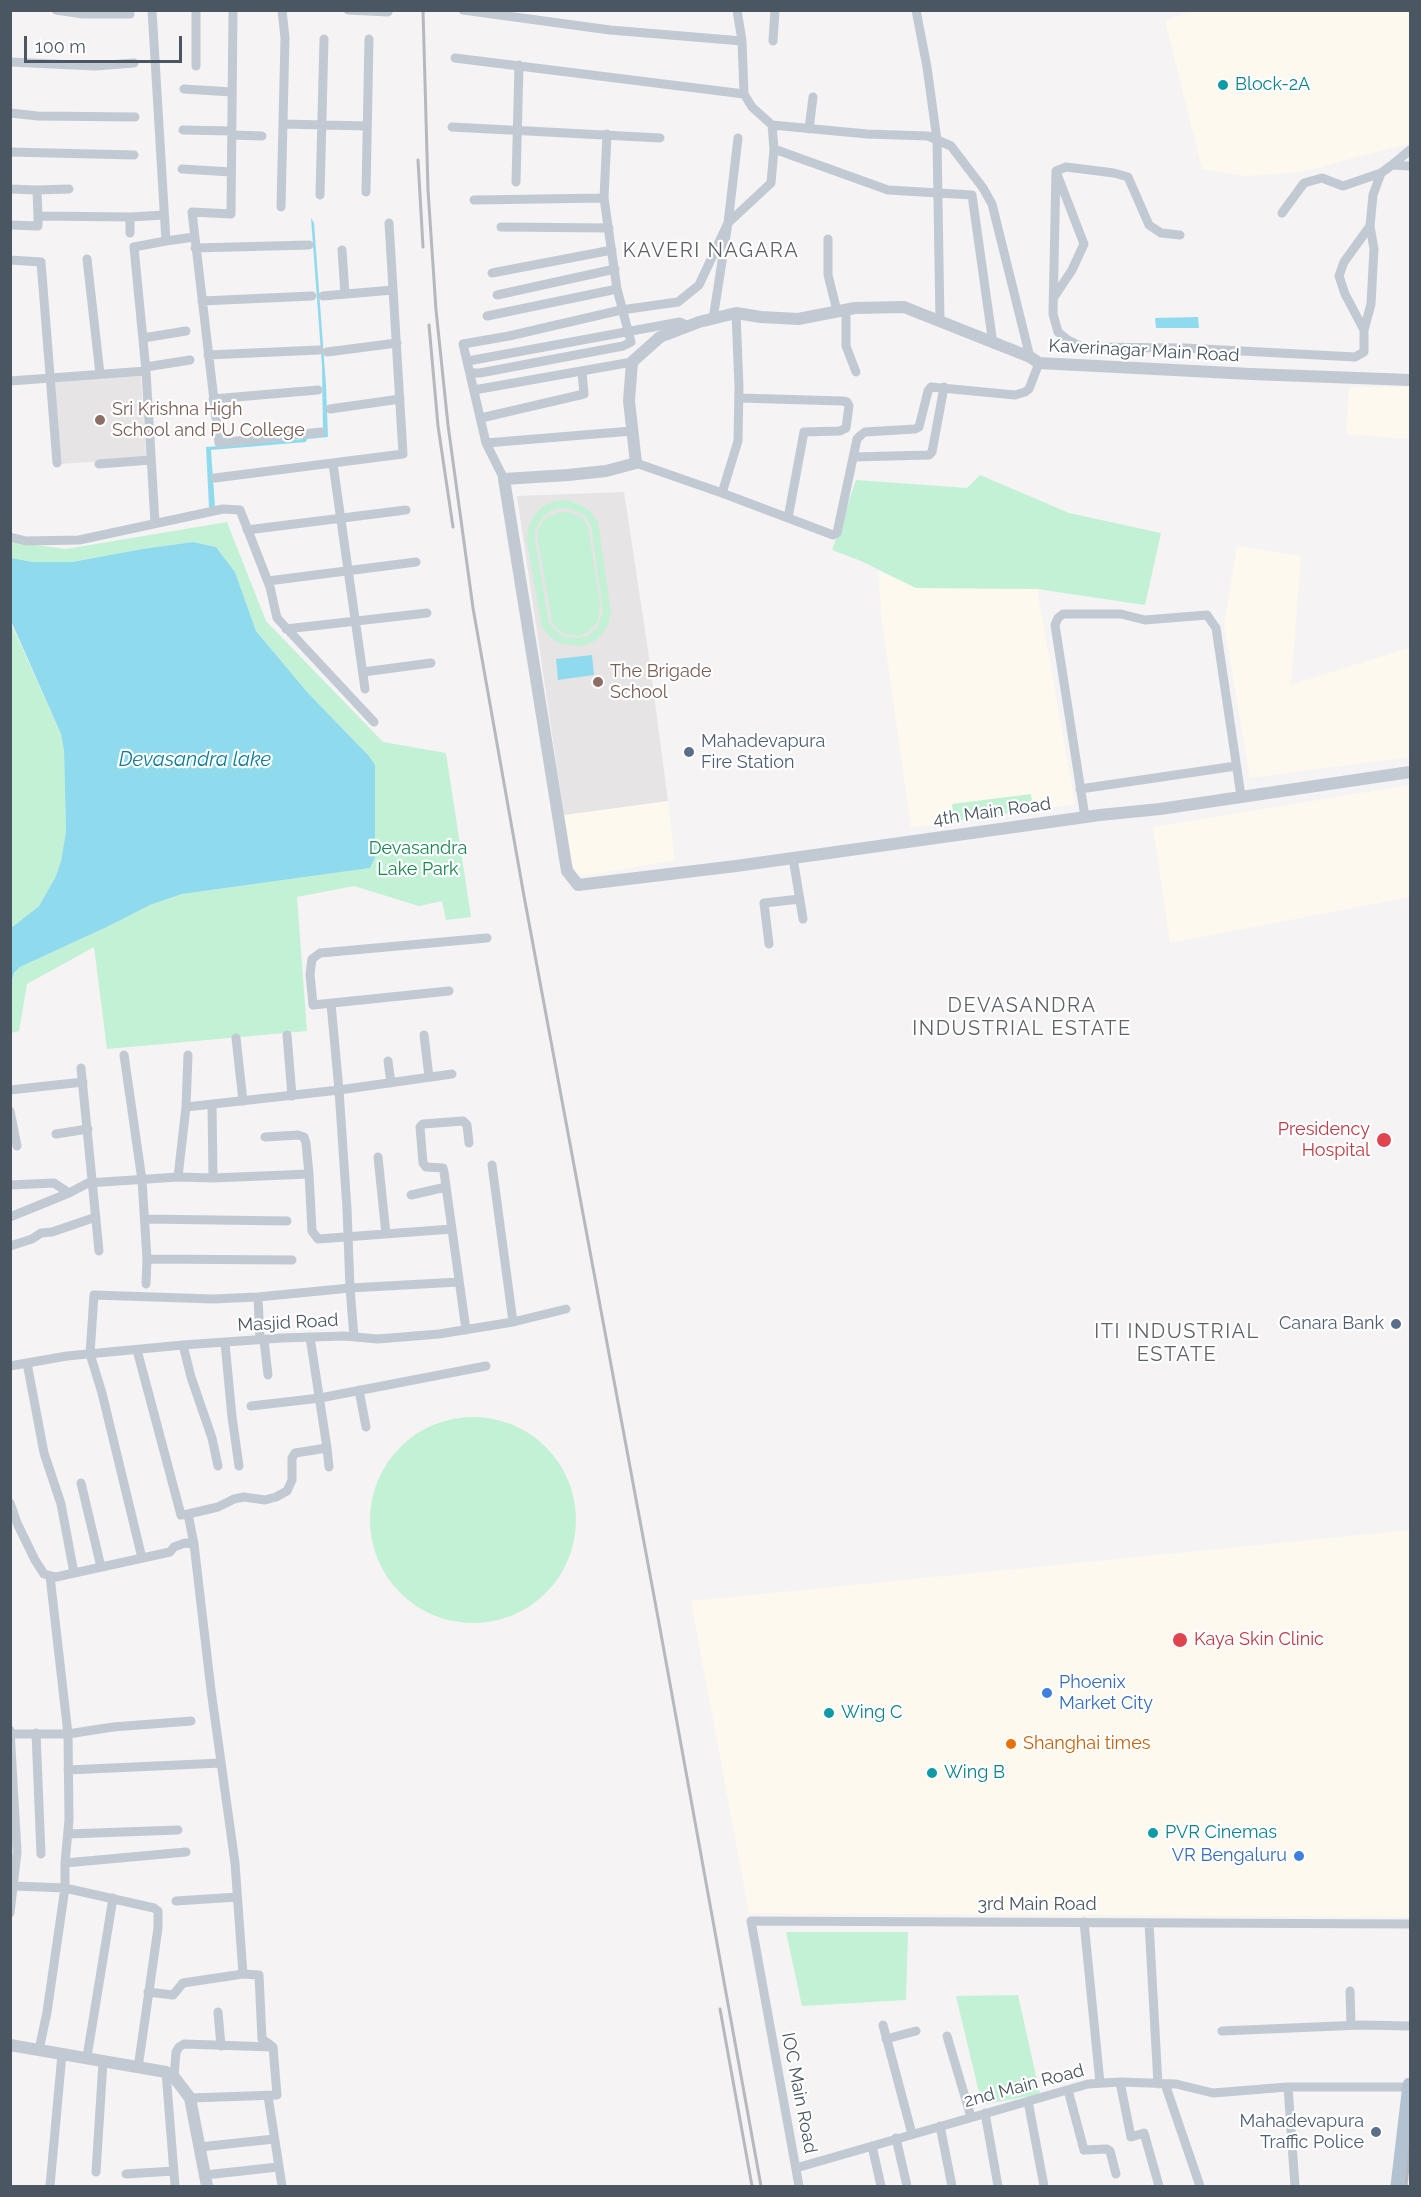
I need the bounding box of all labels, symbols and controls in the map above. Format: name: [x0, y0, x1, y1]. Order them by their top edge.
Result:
scale bar: [27, 24, 184, 62]
text: 100 m: [35, 36, 86, 57]
place label: Block-2A: [1235, 74, 1310, 96]
marker: Block-2A: [1216, 78, 1230, 92]
district label: KAVERI NAGARA: [623, 239, 799, 263]
street label: Kaverinagar Main Road: [1048, 335, 1240, 367]
place label: Sri Krishna High School and PU College: [112, 399, 305, 442]
marker: Sri Krishna High School and PU College: [93, 413, 107, 427]
place label: The Brigade School: [610, 661, 712, 704]
marker: The Brigade School: [591, 675, 605, 689]
place label: Mahadevapura Fire Station: [701, 731, 825, 774]
marker: Mahadevapura Fire Station: [682, 745, 696, 759]
water label: Devasandra lake: [119, 748, 271, 772]
street label: 4th Main Road: [932, 793, 1052, 831]
park label: Devasandra Lake Park: [369, 838, 467, 880]
district label: DEVASANDRA INDUSTRIAL ESTATE: [912, 994, 1132, 1041]
place label: Presidency Hospital: [1278, 1119, 1370, 1162]
marker: Presidency Hospital: [1375, 1131, 1393, 1149]
street label: Masjid Road: [237, 1310, 339, 1336]
place label: Canara Bank: [1279, 1313, 1384, 1335]
marker: Canara Bank: [1389, 1317, 1403, 1331]
district label: ITI INDUSTRIAL ESTATE: [1094, 1320, 1260, 1367]
place label: Kaya Skin Clinic: [1194, 1629, 1324, 1651]
marker: Kaya Skin Clinic: [1171, 1631, 1189, 1649]
place label: Phoenix Market City: [1059, 1672, 1153, 1714]
marker: Phoenix Market City: [1040, 1686, 1054, 1700]
place label: Wing C: [841, 1702, 902, 1724]
marker: Wing C: [822, 1706, 836, 1720]
place label: Shanghai times: [1023, 1733, 1150, 1755]
marker: Shanghai times: [1004, 1737, 1018, 1751]
place label: Wing B: [944, 1762, 1005, 1784]
marker: Wing B: [925, 1766, 939, 1780]
place label: PVR Cinemas: [1165, 1822, 1277, 1844]
marker: PVR Cinemas: [1146, 1826, 1160, 1840]
place label: VR Bengaluru: [1172, 1845, 1287, 1867]
marker: VR Bengaluru: [1292, 1849, 1306, 1863]
street label: 3rd Main Road: [977, 1894, 1097, 1916]
street label: IOC Main Road: [777, 2031, 821, 2155]
street label: 2nd Main Road: [962, 2060, 1086, 2112]
place label: Mahadevapura Traffic Police: [1240, 2111, 1364, 2154]
marker: Mahadevapura Traffic Police: [1369, 2125, 1383, 2139]

